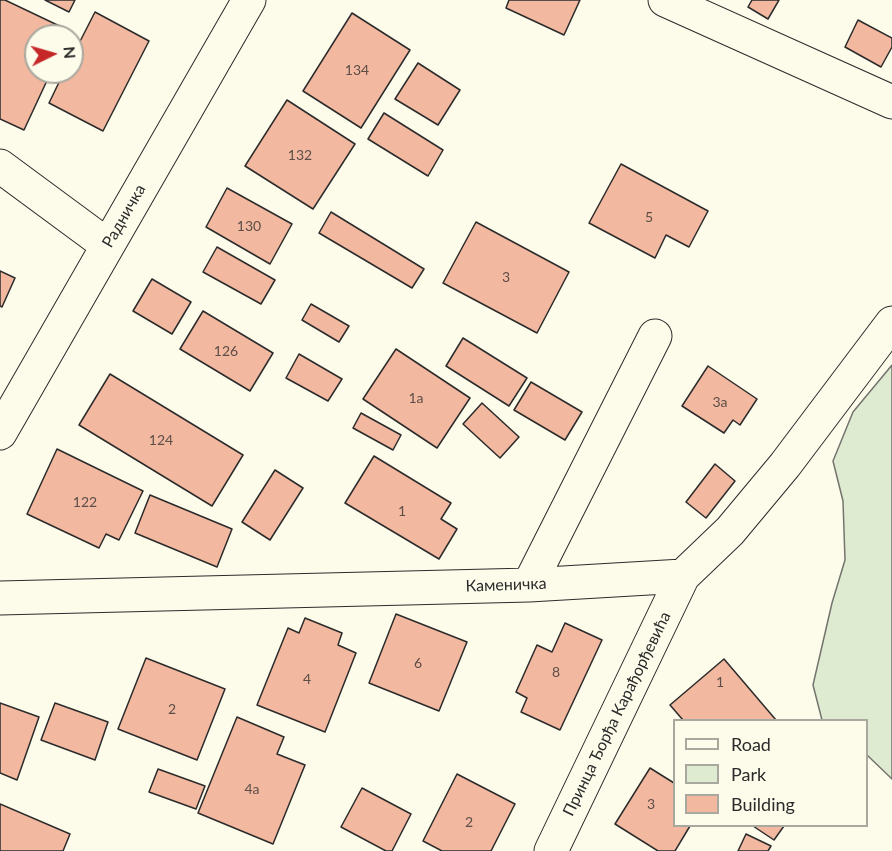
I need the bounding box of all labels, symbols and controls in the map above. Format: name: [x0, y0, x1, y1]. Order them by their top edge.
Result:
north arrow: [24, 24, 84, 84]
text: N: [60, 46, 80, 60]
house number: 134: [345, 62, 369, 78]
house number: 132: [288, 147, 312, 163]
street label: Радничка: [98, 181, 150, 251]
house number: 5: [645, 209, 653, 225]
house number: 130: [237, 218, 261, 234]
house number: 3: [502, 269, 510, 285]
house number: 126: [214, 343, 238, 359]
house number: 1a: [408, 390, 424, 406]
house number: 3a: [712, 394, 728, 410]
house number: 124: [149, 432, 173, 448]
house number: 122: [73, 494, 97, 510]
house number: 1: [398, 503, 406, 519]
street label: Каменичка: [465, 574, 547, 596]
street label: Принца Ђорђа Карађорђевића: [559, 609, 675, 819]
house number: 6: [414, 655, 422, 671]
house number: 8: [552, 664, 560, 680]
house number: 4: [303, 671, 311, 687]
house number: 1: [716, 674, 724, 690]
house number: 2: [168, 701, 176, 717]
legend: [673, 719, 868, 827]
text: Road: [731, 733, 771, 755]
text: Park: [731, 763, 766, 785]
house number: 4a: [244, 781, 260, 797]
text: Building: [731, 793, 795, 815]
house number: 3: [647, 796, 655, 812]
house number: 2: [465, 814, 473, 830]

